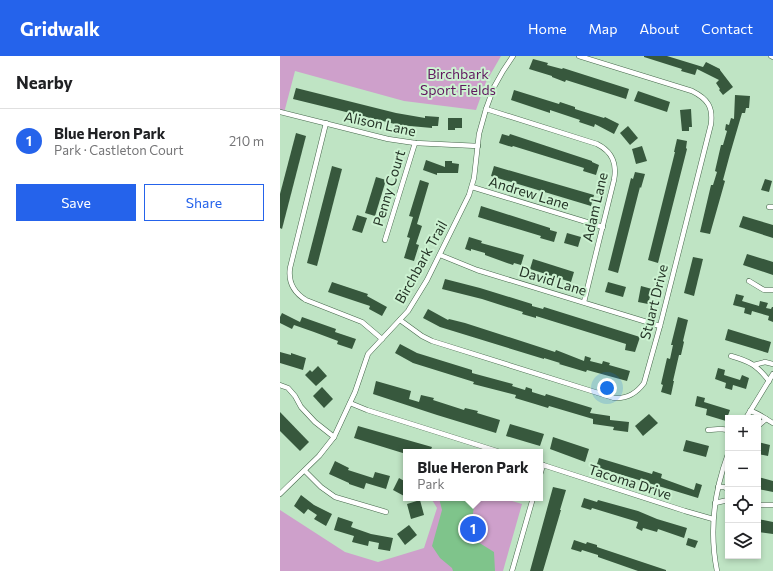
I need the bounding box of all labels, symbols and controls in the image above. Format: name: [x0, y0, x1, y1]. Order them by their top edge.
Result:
text: Gridwalk: [20, 17, 100, 40]
text: Home: [528, 20, 567, 37]
text: Map: [589, 20, 617, 37]
text: About: [639, 20, 679, 37]
text: Contact: [701, 20, 753, 37]
park label: Birchbark Sport Fields: [420, 65, 496, 98]
text: Nearby: [16, 72, 73, 93]
street label: Alison Lane: [343, 108, 418, 139]
text: Blue Heron Park: [54, 124, 165, 142]
text: 1: [26, 133, 32, 149]
text: 210 m: [229, 133, 264, 149]
text: Park · Castleton Court: [54, 142, 184, 158]
street label: Penny Court: [369, 147, 408, 228]
street label: Adam Lane: [578, 171, 611, 243]
street label: Andrew Lane: [487, 172, 571, 213]
button: Save: [16, 184, 136, 221]
button: Share: [144, 184, 264, 221]
street label: Birchbark Trail: [391, 217, 450, 306]
street label: David Lane: [517, 262, 589, 299]
street label: Stuart Drive: [636, 263, 671, 341]
your location: [597, 378, 617, 398]
map controls: [725, 415, 761, 559]
button: +: [725, 415, 761, 451]
popup: [403, 449, 543, 501]
button: −: [725, 451, 761, 487]
text: Blue Heron Park: [417, 458, 529, 476]
street label: Tacoma Drive: [586, 460, 674, 503]
text: Park: [417, 476, 444, 492]
button: locate: [725, 487, 761, 523]
pin: 1: [460, 514, 486, 544]
button: layers: [725, 523, 761, 559]

